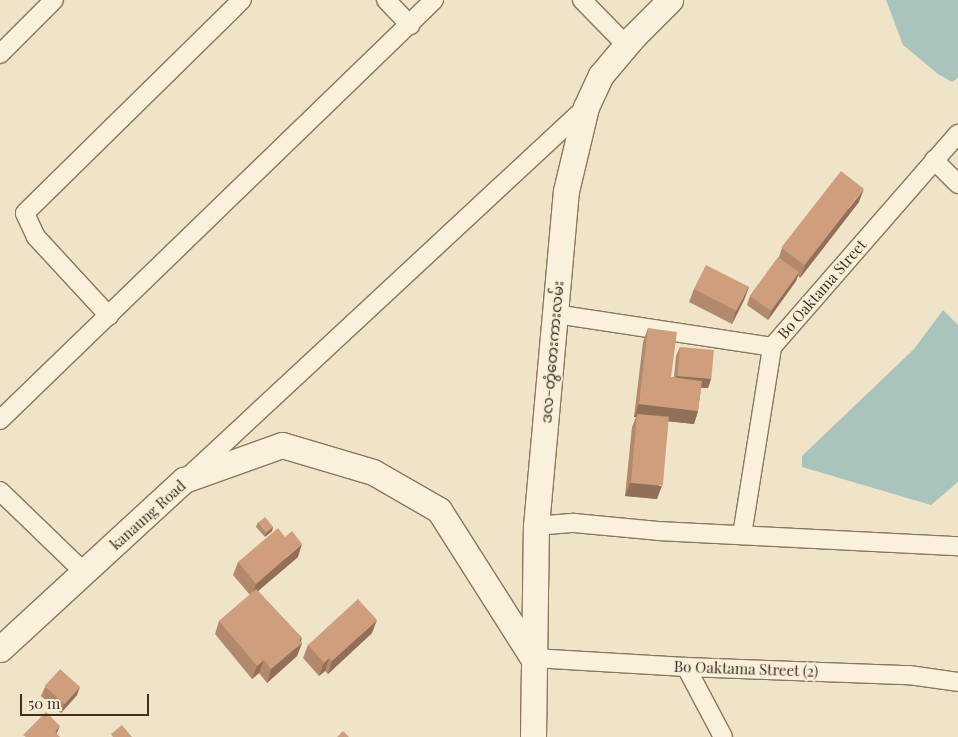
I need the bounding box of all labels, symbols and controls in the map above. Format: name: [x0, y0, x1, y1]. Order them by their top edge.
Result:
street label: Bo Oaktama Street: [774, 236, 870, 342]
street label: ဒလ-တွံတေးကားလမ်း: [537, 280, 567, 424]
street label: kanaung Road: [107, 476, 189, 554]
street label: Bo Oaktama Street (2): [673, 657, 819, 681]
scale bar: [22, 684, 151, 716]
text: 50 m: [28, 693, 60, 713]

